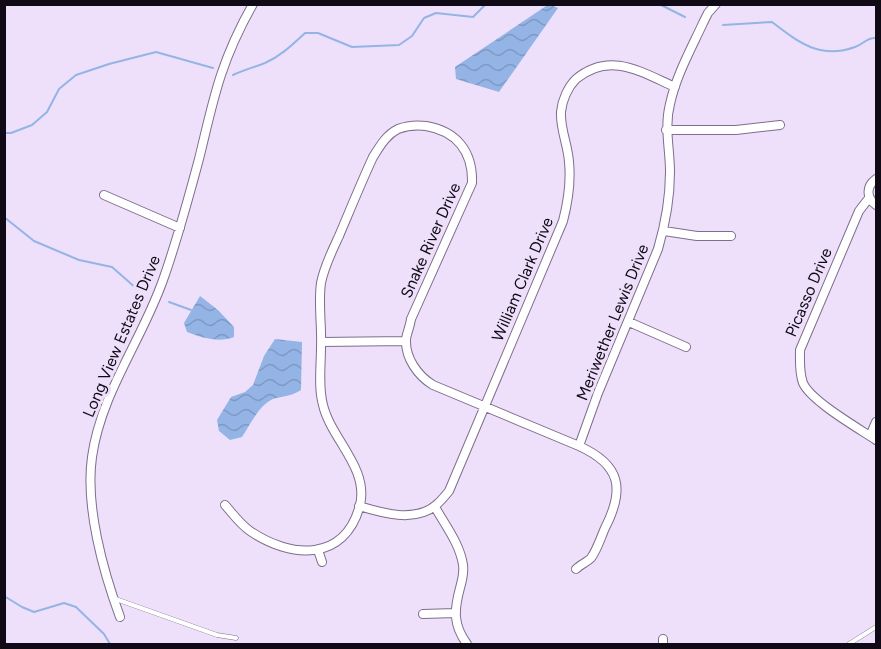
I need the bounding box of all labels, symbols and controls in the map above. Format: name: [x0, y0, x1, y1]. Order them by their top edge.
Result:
street label: Snake River Drive: [397, 179, 464, 301]
street label: William Clark Drive: [488, 214, 557, 344]
street label: Meriwether Lewis Drive: [572, 241, 653, 403]
street label: Picasso Drive: [781, 245, 836, 340]
street label: Long View Estates Drive: [79, 252, 164, 420]

